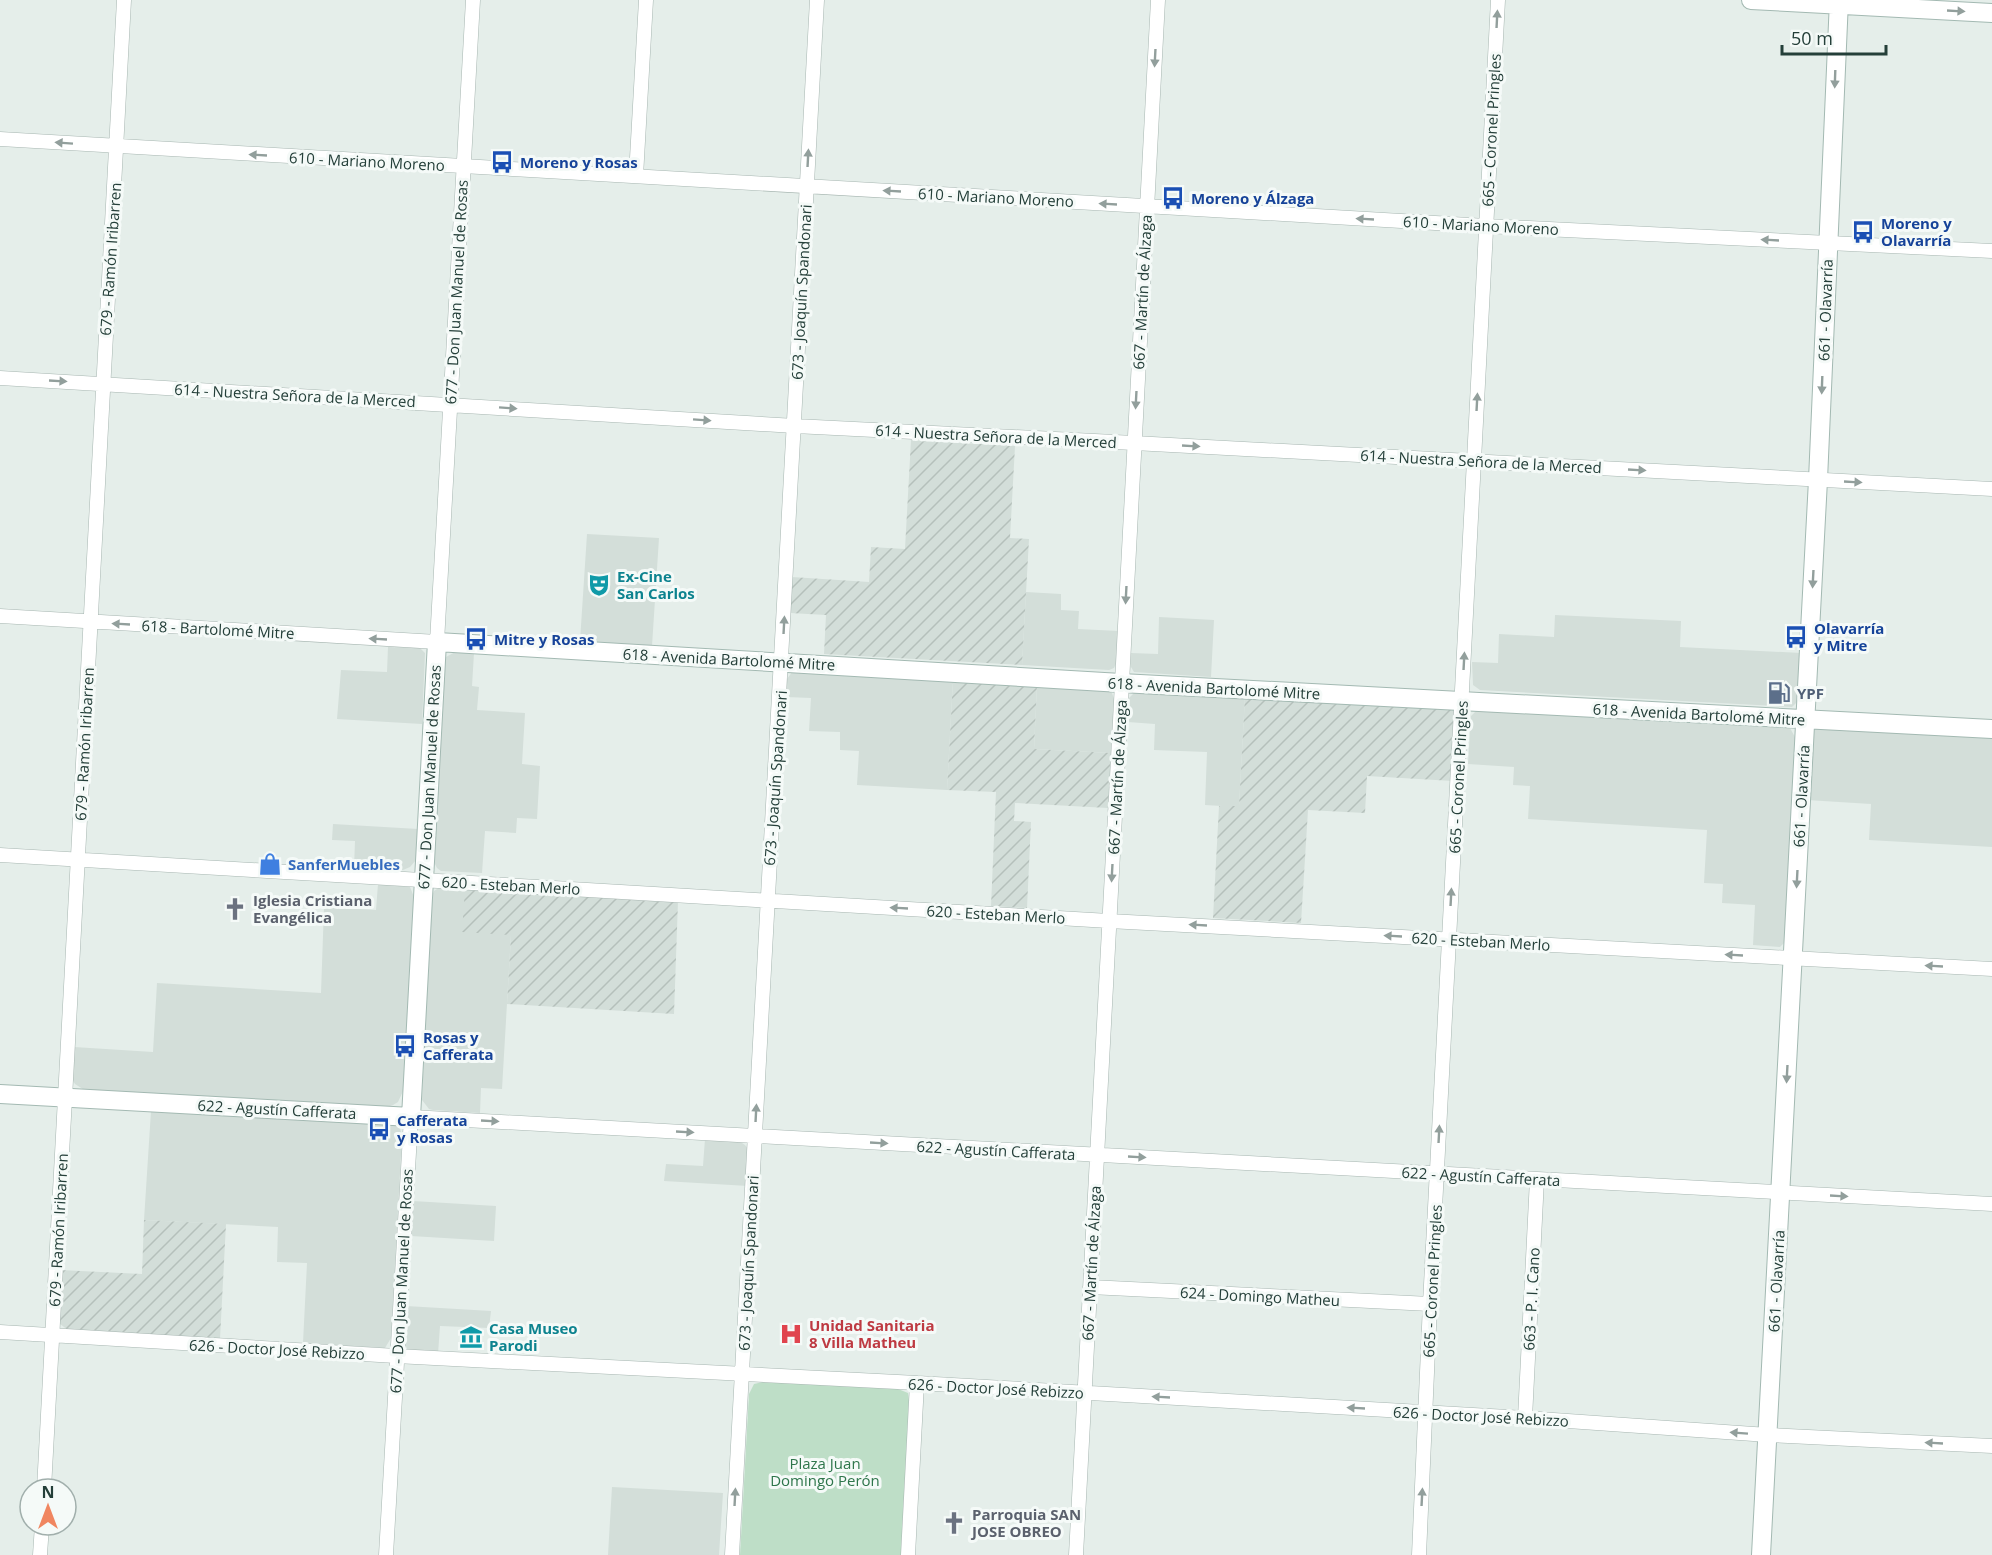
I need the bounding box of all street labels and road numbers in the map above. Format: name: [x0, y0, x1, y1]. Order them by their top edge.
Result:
street label: 665 - Coronel Pringles: [1477, 53, 1505, 207]
street label: 610 - Mariano Moreno: [289, 147, 445, 175]
street label: 677 - Don Juan Manuel de Rosas: [440, 179, 472, 405]
street label: 679 - Ramón Iribarren: [95, 182, 125, 336]
street label: 610 - Mariano Moreno: [918, 183, 1074, 211]
street label: 673 - Joaquín Spandonari: [786, 204, 816, 380]
street label: 610 - Mariano Moreno: [1403, 211, 1559, 239]
street label: 667 - Martín de Álzaga: [1128, 214, 1156, 370]
street label: 661 - Olavarría: [1813, 259, 1837, 361]
street label: 614 - Nuestra Señora de la Merced: [174, 379, 416, 411]
street label: 614 - Nuestra Señora de la Merced: [875, 420, 1117, 452]
street label: 614 - Nuestra Señora de la Merced: [1360, 445, 1602, 477]
street label: 618 - Bartolomé Mitre: [141, 615, 295, 643]
street label: 618 - Avenida Bartolomé Mitre: [622, 643, 836, 675]
street label: 677 - Don Juan Manuel de Rosas: [413, 664, 445, 890]
street label: 679 - Ramón Iribarren: [70, 667, 98, 821]
street label: 618 - Avenida Bartolomé Mitre: [1107, 672, 1321, 704]
street label: 673 - Joaquín Spandonari: [759, 690, 791, 866]
street label: 618 - Avenida Bartolomé Mitre: [1592, 698, 1806, 730]
street label: 667 - Martín de Álzaga: [1103, 699, 1131, 855]
street label: 665 - Coronel Pringles: [1444, 700, 1472, 854]
street label: 661 - Olavarría: [1788, 744, 1814, 848]
street label: 620 - Esteban Merlo: [441, 871, 581, 899]
street label: 620 - Esteban Merlo: [926, 900, 1066, 928]
street label: 620 - Esteban Merlo: [1411, 927, 1551, 955]
street label: 622 - Agustín Cafferata: [197, 1095, 357, 1123]
street label: 622 - Agustín Cafferata: [916, 1136, 1076, 1164]
street label: 679 - Ramón Iribarren: [44, 1153, 72, 1307]
street label: 622 - Agustín Cafferata: [1401, 1162, 1561, 1190]
street label: 677 - Don Juan Manuel de Rosas: [385, 1168, 417, 1394]
street label: 673 - Joaquín Spandonari: [733, 1175, 763, 1351]
street label: 667 - Martín de Álzaga: [1077, 1185, 1105, 1341]
street label: 665 - Coronel Pringles: [1418, 1204, 1446, 1358]
street label: 661 - Olavarría: [1763, 1229, 1789, 1333]
street label: 663 - P. I. Cano: [1518, 1247, 1544, 1351]
street label: 624 - Domingo Matheu: [1179, 1282, 1341, 1310]
street label: 626 - Doctor José Rebizzo: [189, 1334, 365, 1364]
street label: 626 - Doctor José Rebizzo: [908, 1373, 1084, 1403]
street label: 626 - Doctor José Rebizzo: [1393, 1401, 1569, 1431]

